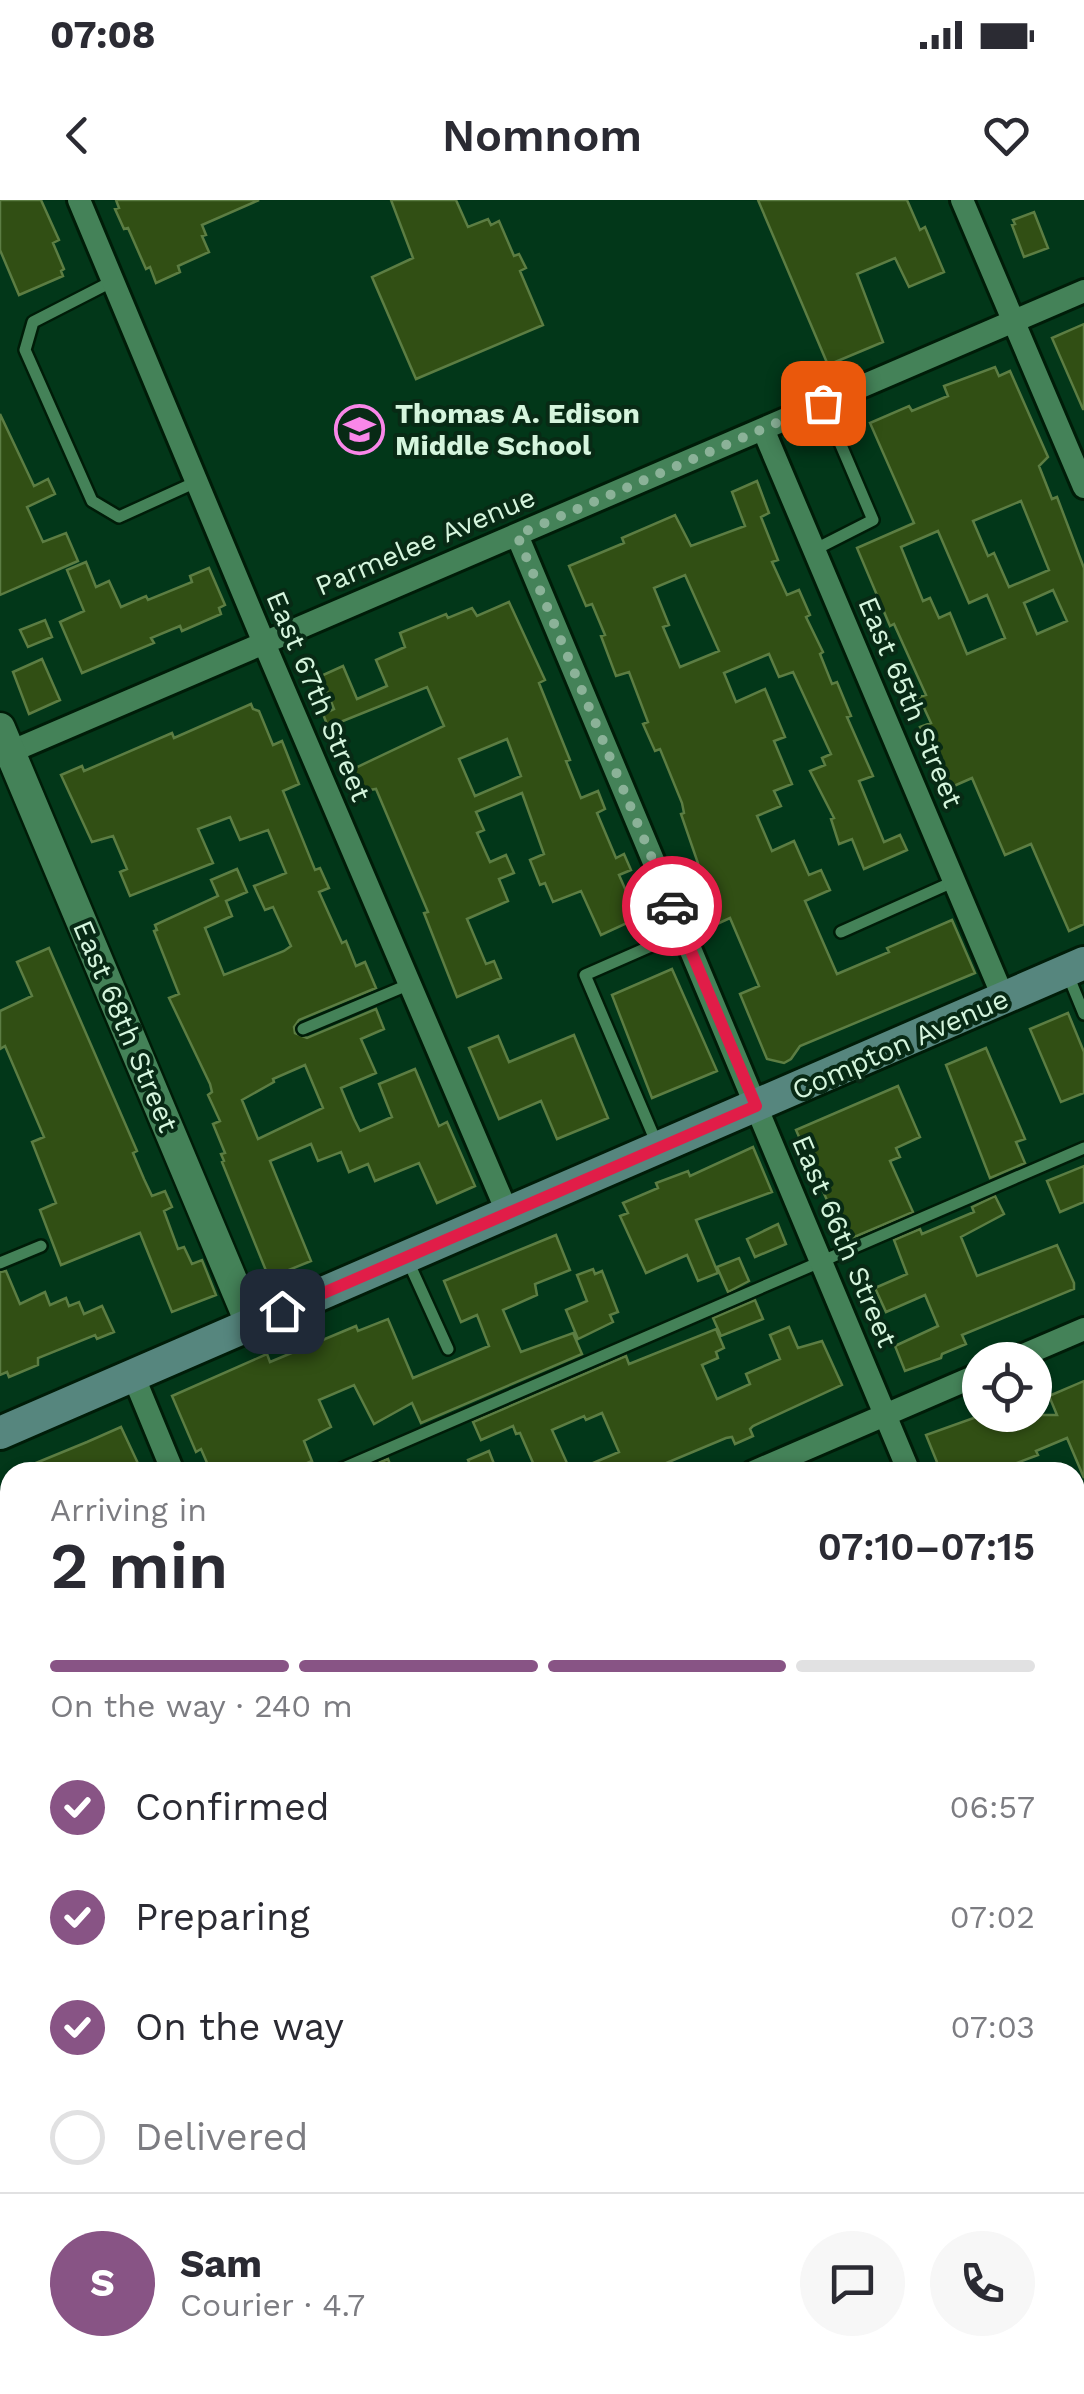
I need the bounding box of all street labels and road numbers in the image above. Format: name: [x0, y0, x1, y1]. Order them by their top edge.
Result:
street label: Parmelee Avenue: [310, 480, 540, 603]
street label: East 67th Street: [259, 586, 378, 806]
street label: East 65th Street: [851, 592, 970, 813]
street label: East 68th Street: [66, 915, 185, 1137]
street label: Compton Avenue: [787, 982, 1013, 1107]
street label: East 66th Street: [785, 1130, 904, 1352]

